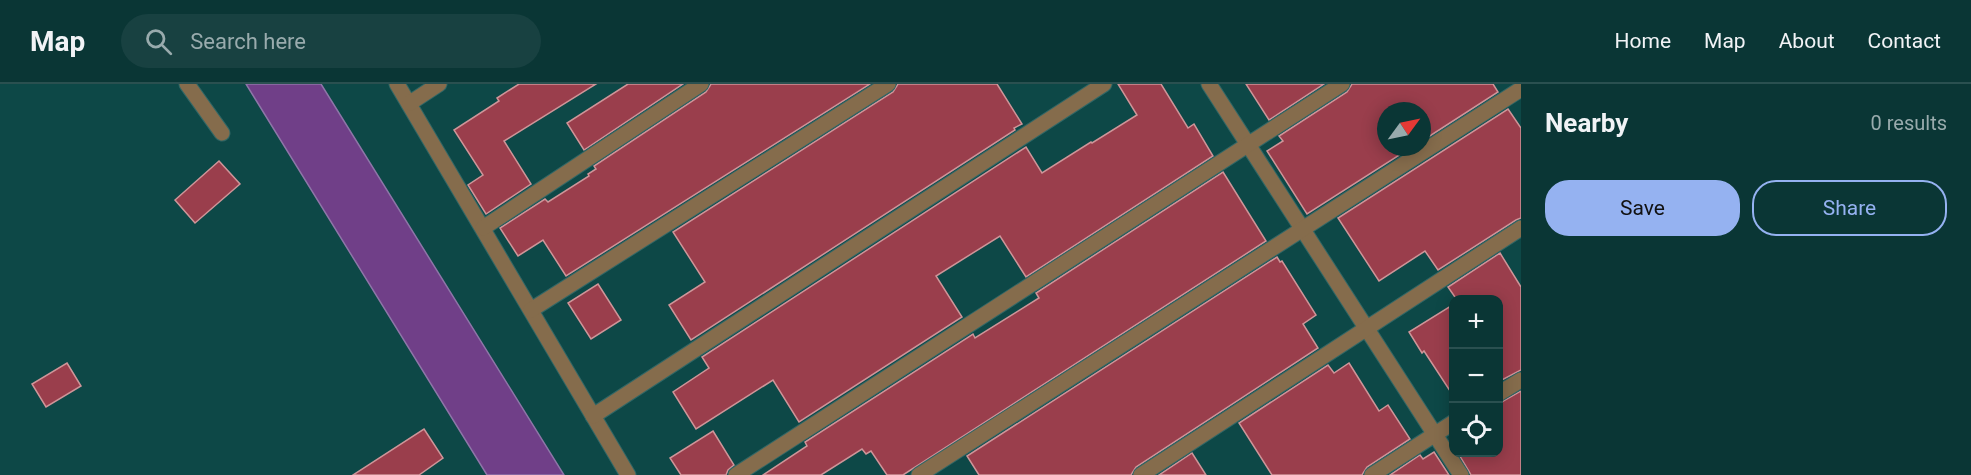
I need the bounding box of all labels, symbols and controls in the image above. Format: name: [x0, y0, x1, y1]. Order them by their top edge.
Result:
search box: [121, 14, 541, 68]
text: Map: [30, 25, 85, 58]
icon: search: [142, 25, 175, 58]
text: Search here: [190, 29, 306, 54]
text: Home: [1615, 29, 1671, 53]
text: Map: [1704, 29, 1746, 53]
text: About: [1779, 29, 1835, 53]
text: Contact: [1868, 29, 1941, 53]
north arrow: [1377, 102, 1431, 156]
text: Nearby: [1545, 108, 1628, 138]
text: 0 results: [1871, 111, 1947, 135]
button: Save: [1545, 180, 1740, 236]
button: Share: [1752, 180, 1947, 236]
map controls: [1449, 295, 1503, 457]
button: +: [1449, 295, 1503, 349]
button: −: [1449, 349, 1503, 403]
button: locate: [1449, 403, 1503, 457]

